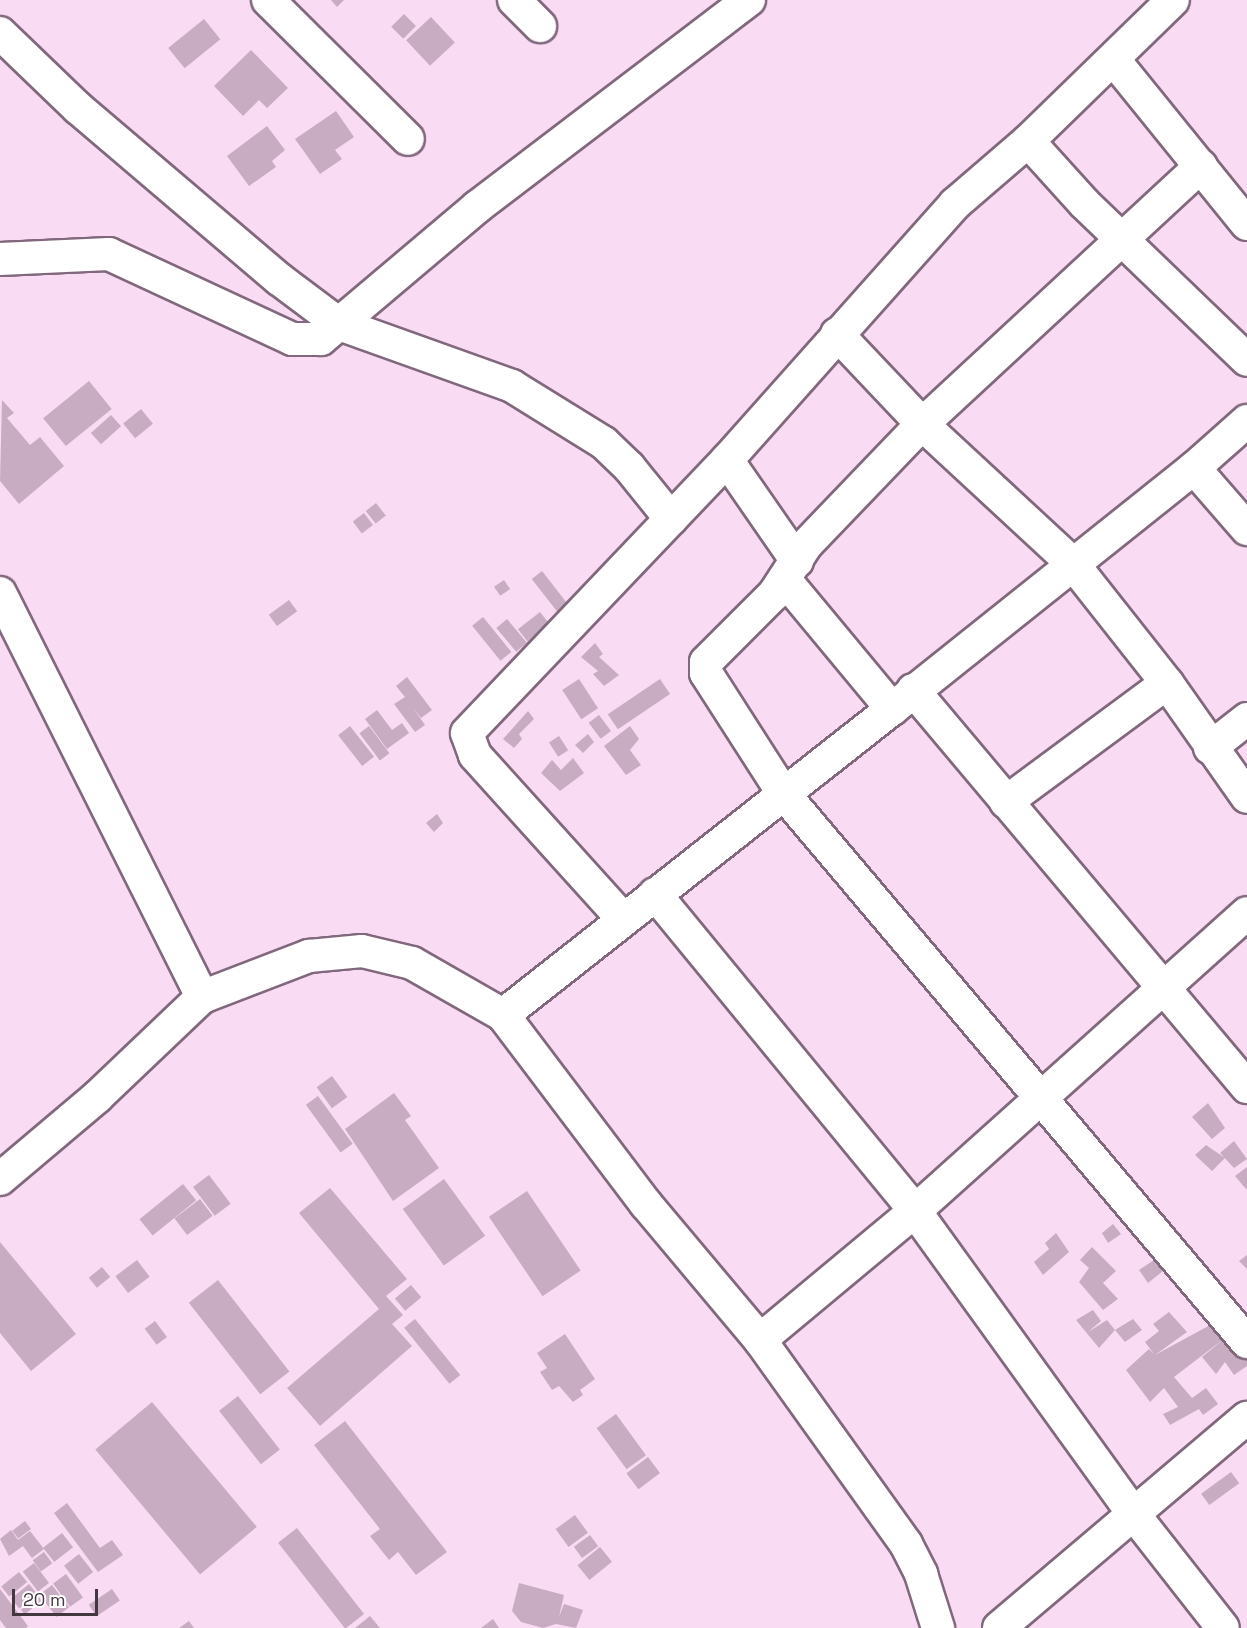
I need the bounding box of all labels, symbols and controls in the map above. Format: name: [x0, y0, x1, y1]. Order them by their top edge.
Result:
scale bar: [15, 1577, 100, 1615]
text: 20 m: [23, 1588, 66, 1611]

